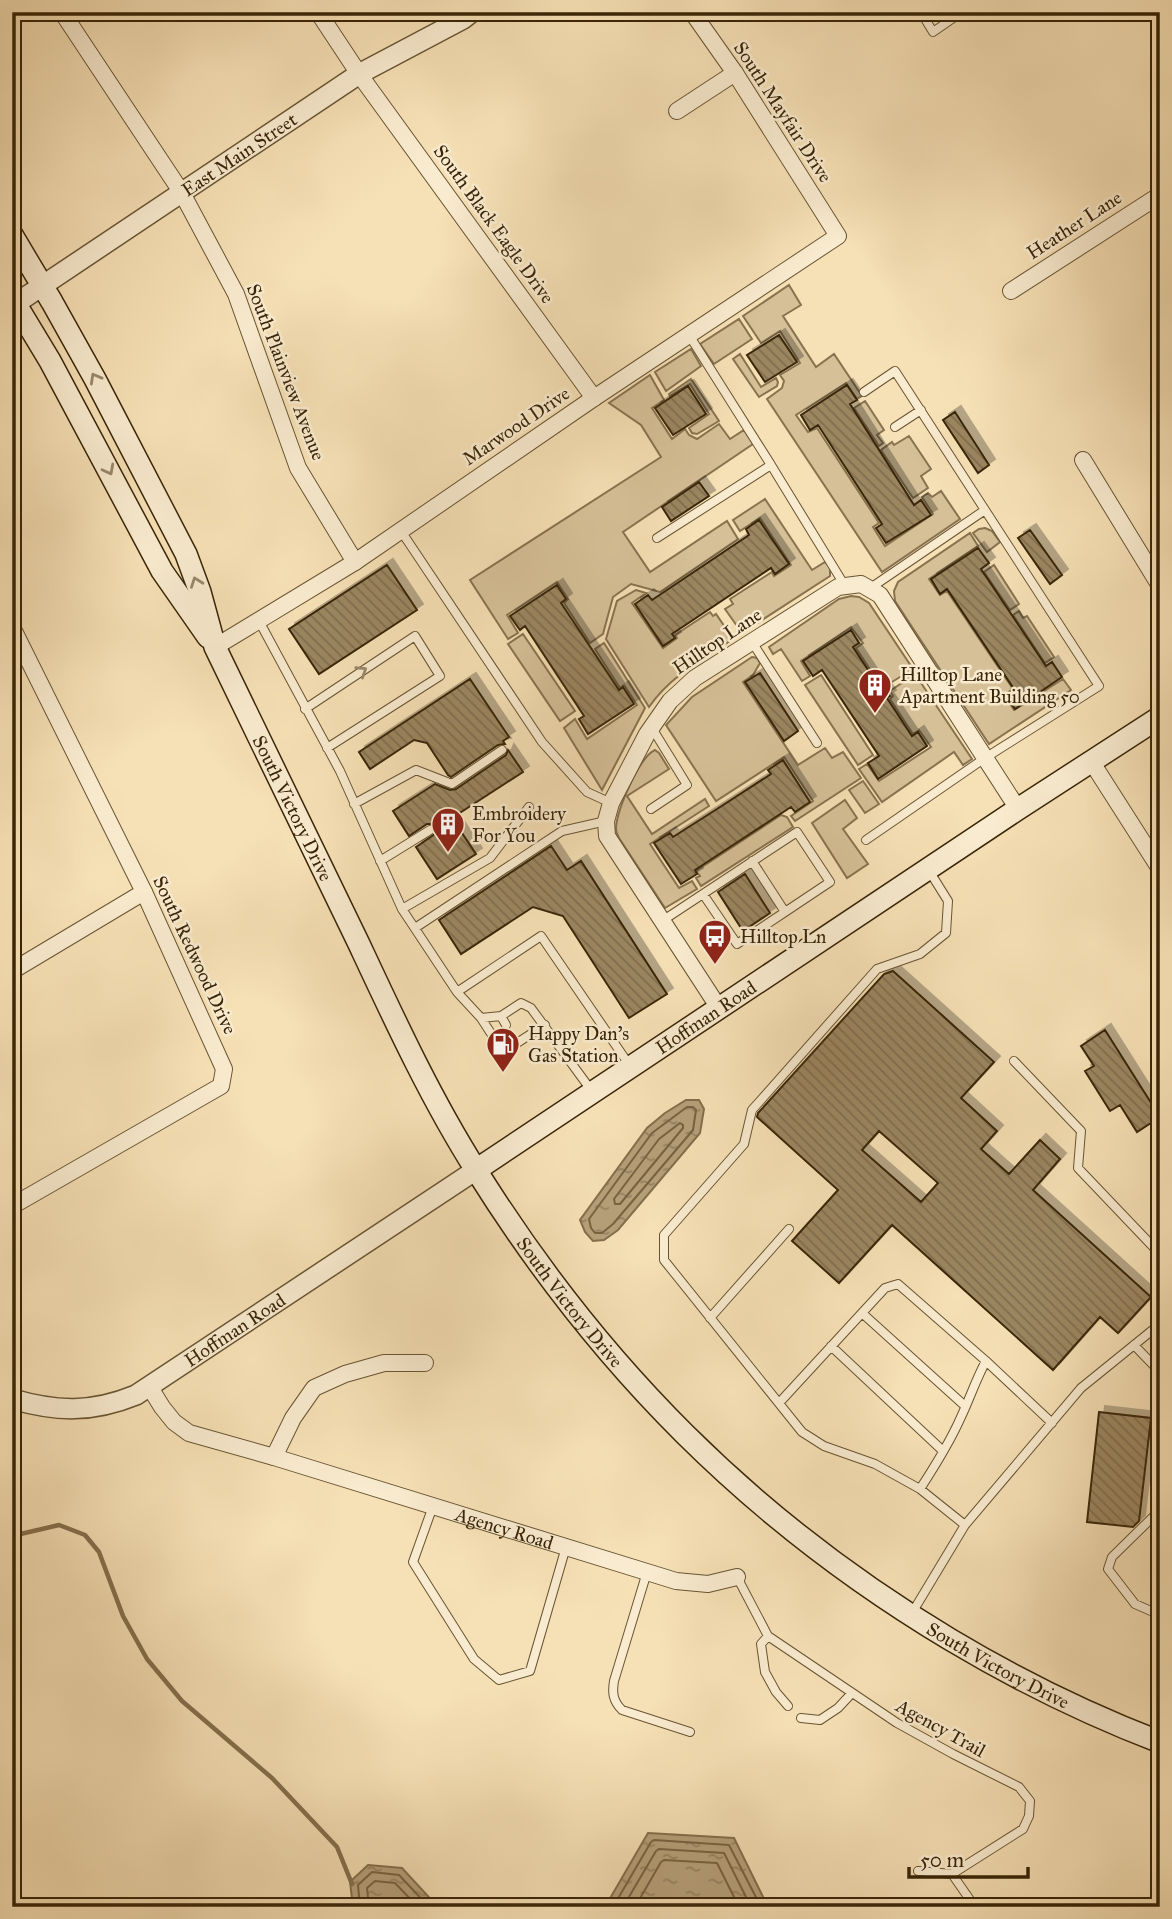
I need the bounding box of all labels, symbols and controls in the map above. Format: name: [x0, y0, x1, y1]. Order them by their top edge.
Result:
street label: South Mayfair Drive: [729, 37, 837, 187]
street label: East Main Street: [177, 107, 301, 201]
street label: South Black Eagle Drive: [428, 140, 559, 308]
street label: Heather Lane: [1022, 186, 1126, 264]
street label: South Plainview Avenue: [242, 280, 330, 464]
one-way arrow: [90, 373, 103, 386]
street label: Marwood Drive: [458, 382, 574, 470]
one-way arrow: [100, 463, 114, 475]
one-way arrow: [190, 576, 204, 588]
street label: Hilltop Lane: [668, 603, 766, 679]
place label: Hilltop Lane Apartment Building 50: [899, 663, 1080, 709]
building icon: Hilltop Lane Apartment Building 50: [856, 666, 894, 715]
one-way arrow: [354, 667, 367, 679]
street label: South Victory Drive: [248, 732, 338, 885]
place label: Embroidery For You: [472, 802, 567, 847]
building icon: Embroidery For You: [429, 805, 467, 854]
street label: South Redwood Drive: [148, 872, 242, 1038]
bus stop icon: Hilltop Ln: [696, 917, 734, 966]
place label: Hilltop Ln: [740, 925, 826, 948]
street label: Hoffman Road: [651, 975, 761, 1059]
place label: Happy Dan's Gas Station: [528, 1022, 629, 1067]
fuel station icon: Happy Dan's Gas Station: [484, 1025, 522, 1074]
street label: South Victory Drive: [512, 1232, 628, 1372]
street label: Hoffman Road: [180, 1288, 290, 1371]
street label: Agency Road: [452, 1502, 557, 1554]
street label: South Victory Drive: [923, 1617, 1073, 1713]
street label: Agency Trail: [891, 1693, 991, 1763]
scale bar: [909, 1835, 1028, 1879]
text: 50 m: [920, 1847, 965, 1873]

